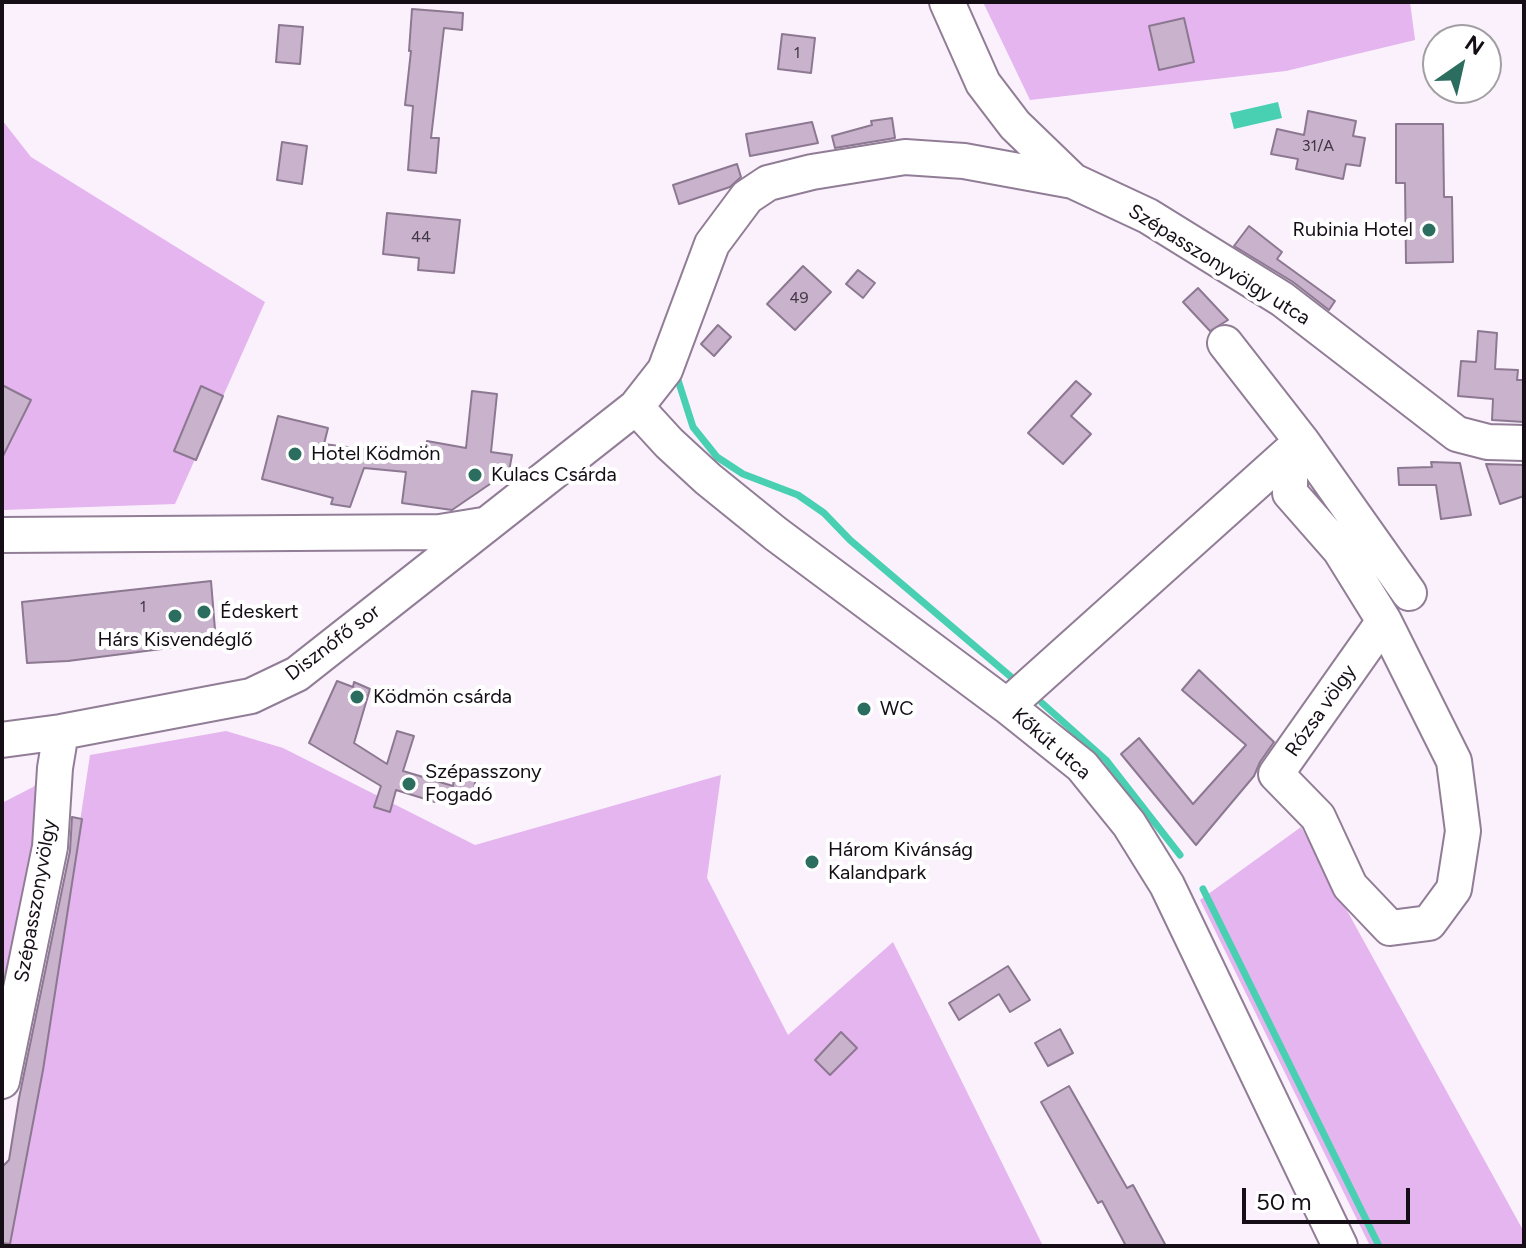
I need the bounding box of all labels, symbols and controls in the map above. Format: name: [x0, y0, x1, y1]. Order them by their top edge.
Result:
north arrow: [1422, 24, 1502, 104]
text: N: [1460, 29, 1489, 61]
house number: 1: [794, 43, 800, 63]
house number: 31/A: [1302, 136, 1334, 156]
street label: Szépasszonyvölgy utca: [1124, 199, 1314, 331]
place label: Rubinia Hotel: [1293, 218, 1413, 242]
marker: Rubinia Hotel: [1420, 221, 1438, 239]
house number: 44: [411, 227, 431, 247]
house number: 49: [790, 288, 808, 308]
place label: Hotel Ködmön: [311, 442, 441, 466]
marker: Hotel Ködmön: [286, 445, 304, 463]
place label: Kulacs Csárda: [491, 463, 617, 487]
marker: Kulacs Csárda: [466, 466, 484, 484]
house number: 1: [140, 597, 146, 617]
place label: Édeskert: [220, 600, 299, 624]
street label: Disznófő sor: [281, 600, 385, 686]
marker: Édeskert: [195, 603, 213, 621]
marker: Hárs Kisvendéglő: [166, 607, 184, 625]
place label: Hárs Kisvendéglő: [97, 628, 253, 652]
street label: Rózsa völgy: [1281, 660, 1361, 762]
place label: Ködmön csárda: [373, 685, 512, 709]
marker: Ködmön csárda: [348, 688, 366, 706]
place label: WC: [880, 697, 914, 721]
marker: WC: [855, 700, 873, 718]
street label: Kőkút utca: [1007, 703, 1095, 785]
place label: Szépasszony Fogadó: [425, 760, 542, 807]
marker: Szépasszony Fogadó: [400, 775, 418, 793]
street label: Szépasszonyvölgy: [10, 818, 62, 984]
place label: Három Kivánság Kalandpark: [828, 838, 973, 885]
marker: Három Kivánság Kalandpark: [803, 853, 821, 871]
scale bar: [1246, 1172, 1414, 1222]
text: 50 m: [1256, 1187, 1312, 1216]

